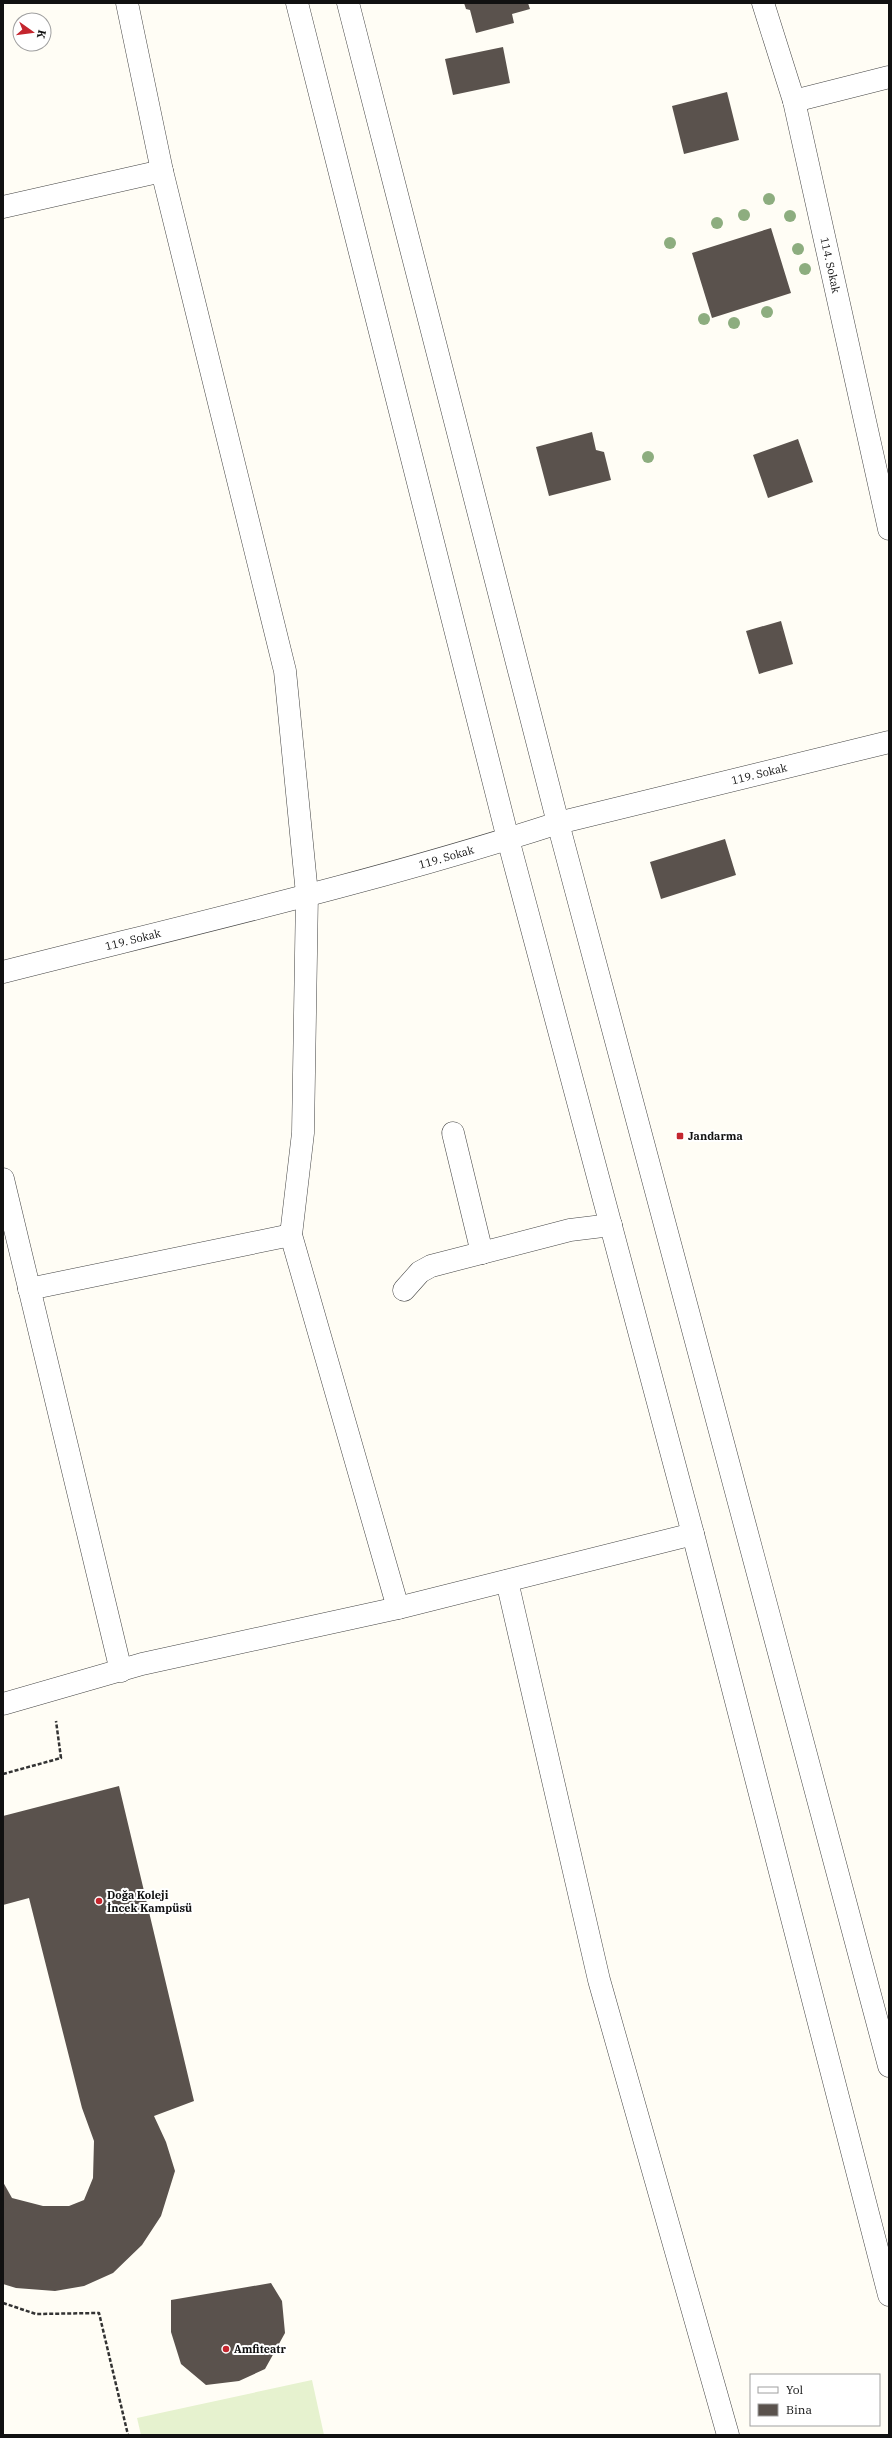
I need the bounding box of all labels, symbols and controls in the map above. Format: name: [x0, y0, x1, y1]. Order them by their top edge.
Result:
north arrow: [12, 12, 52, 52]
text: K: [34, 29, 50, 41]
street label: 114. Sokak: [817, 236, 844, 295]
street label: 119. Sokak: [730, 760, 789, 787]
street label: 119. Sokak: [417, 842, 476, 872]
street label: 119. Sokak: [104, 926, 163, 953]
place label: Jandarma: [688, 1129, 743, 1143]
marker: Jandarma: [675, 1131, 685, 1141]
place label: Doğa Koleji İncek Kampüsü: [107, 1888, 192, 1915]
marker: Doğa Koleji İncek Kampüsü: [94, 1896, 104, 1906]
place label: Amfiteatr: [234, 2342, 286, 2356]
marker: Amfiteatr: [221, 2344, 231, 2354]
legend: [750, 2374, 880, 2426]
text: Yol: [786, 2382, 804, 2397]
text: Bina: [786, 2402, 812, 2417]

